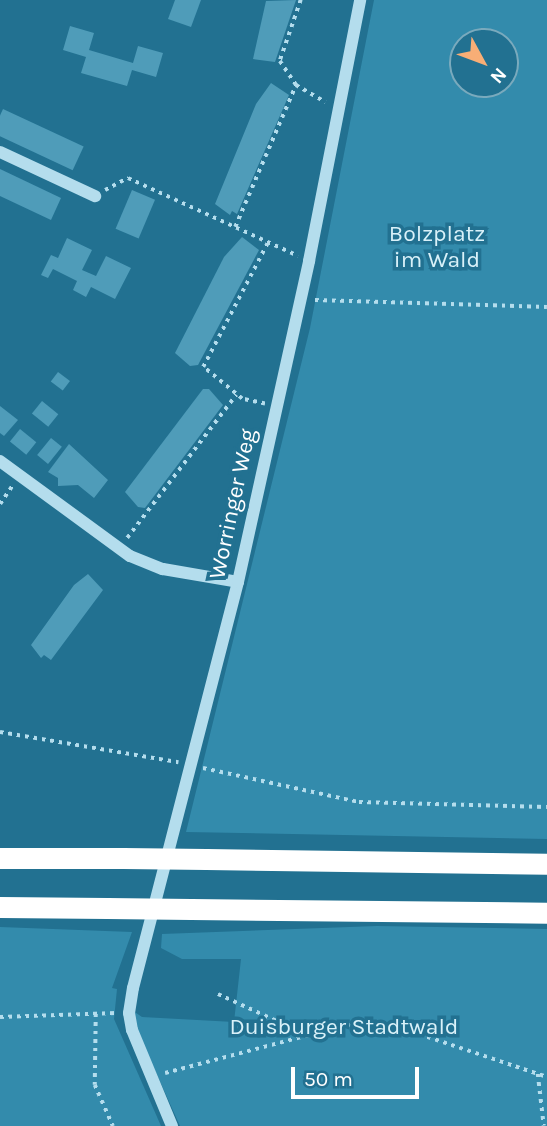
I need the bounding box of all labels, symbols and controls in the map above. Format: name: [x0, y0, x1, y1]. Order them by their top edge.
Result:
north arrow: [449, 28, 519, 98]
text: N: [486, 63, 511, 88]
park label: Bolzplatz im Wald: [389, 220, 485, 274]
street label: Worringer Weg: [204, 426, 262, 582]
park label: Duisburger Stadtwald: [230, 1013, 458, 1041]
scale bar: [295, 1052, 423, 1096]
text: 50 m: [304, 1067, 353, 1091]

